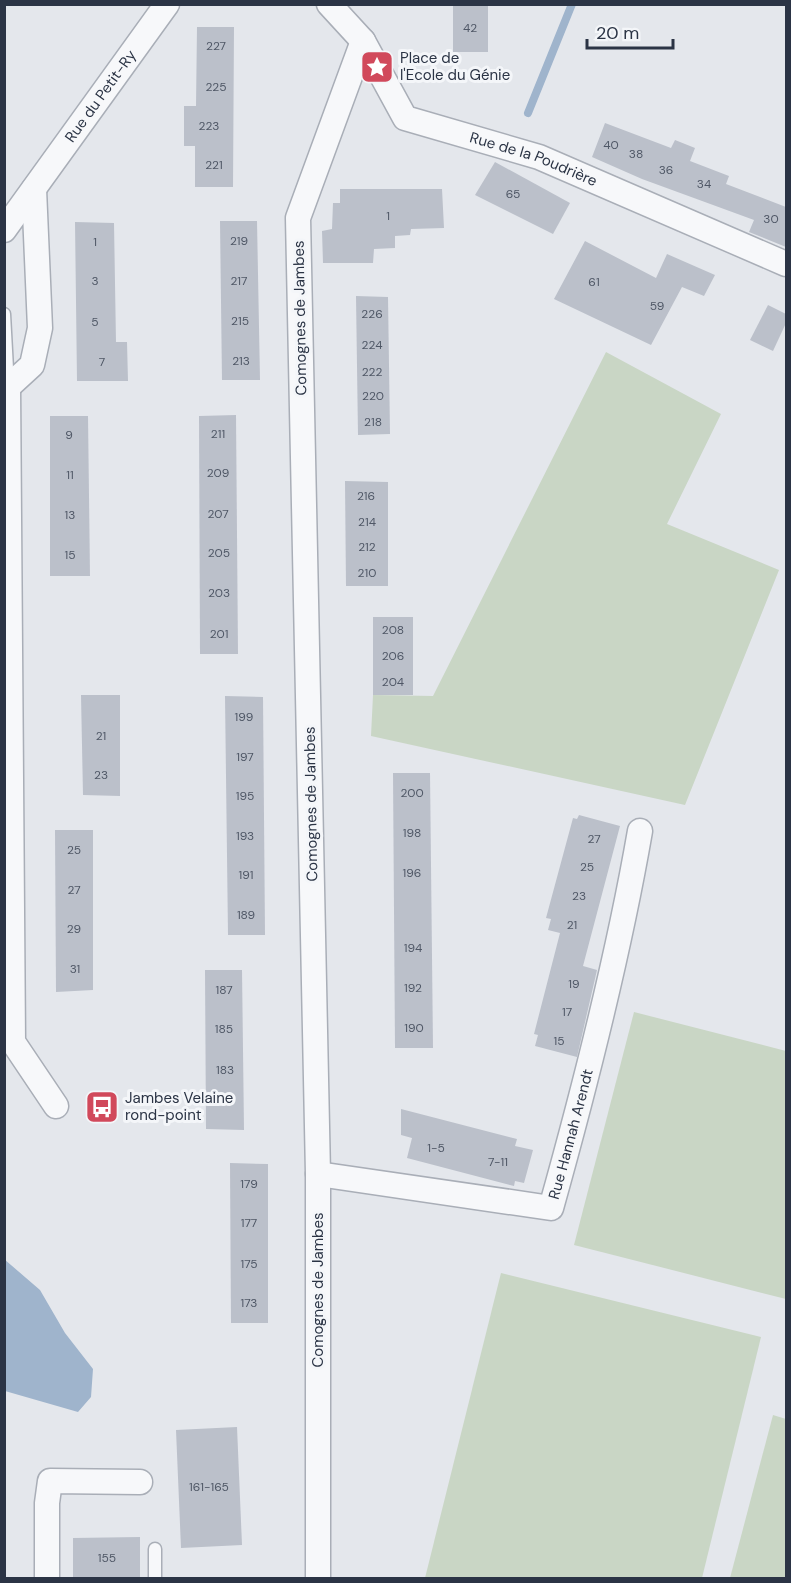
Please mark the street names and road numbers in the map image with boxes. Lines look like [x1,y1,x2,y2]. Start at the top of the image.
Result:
street label: Rue du Petit-Ry [60,45,141,146]
street label: Rue de la Poudrière [467,127,600,191]
street label: Comognes de Jambes [289,240,311,396]
street label: Comognes de Jambes [300,726,322,882]
street label: Rue Hannah Arendt [544,1067,598,1202]
street label: Comognes de Jambes [308,1212,328,1368]

